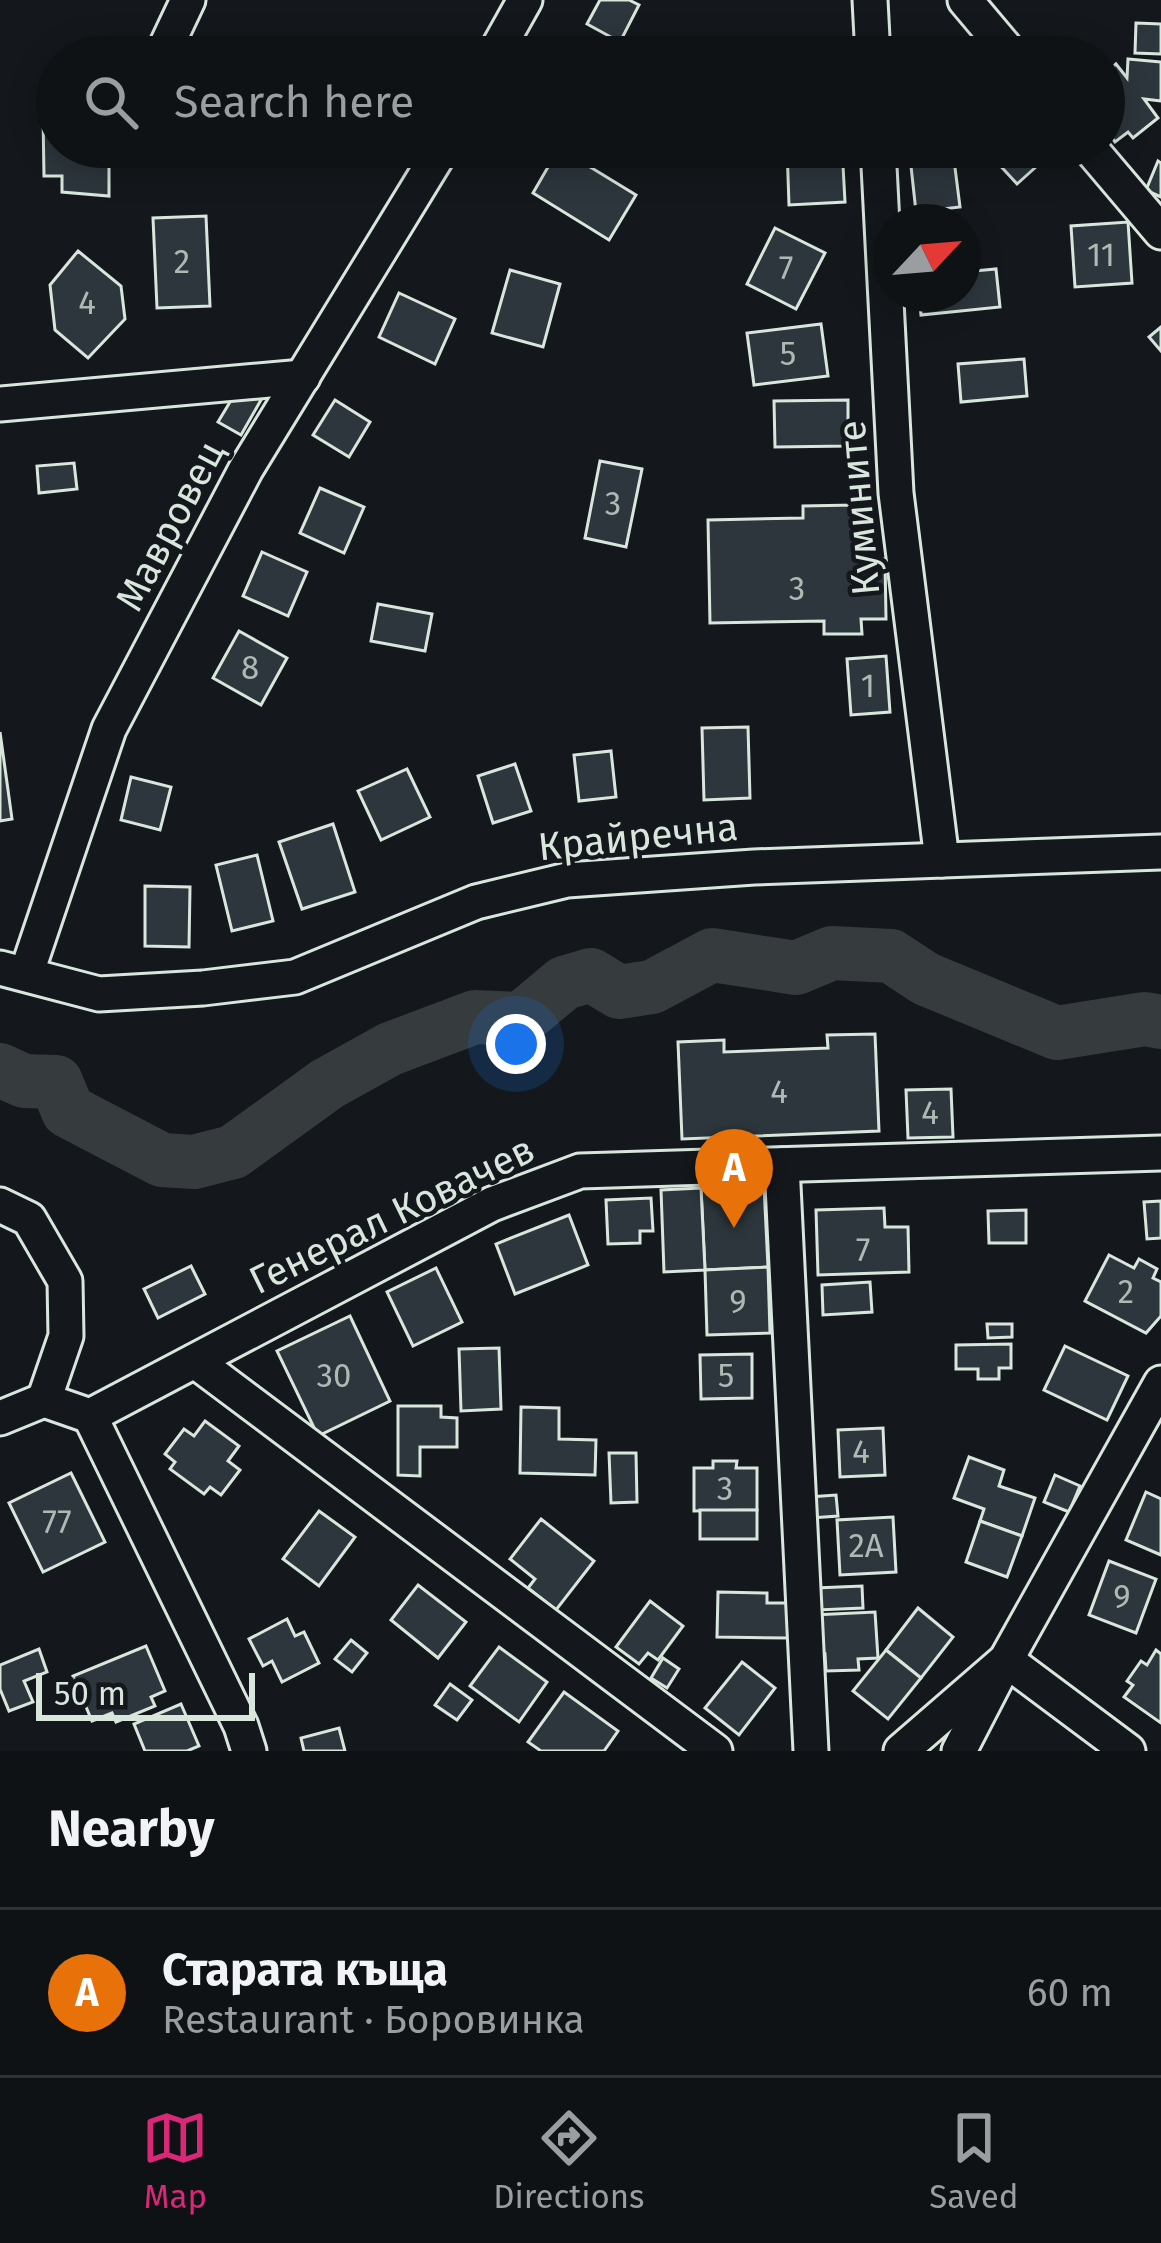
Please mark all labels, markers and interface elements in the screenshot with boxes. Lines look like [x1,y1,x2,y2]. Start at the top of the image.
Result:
search box [36,36,1125,168]
icon: search [78,69,144,135]
text: Search here [174,75,414,129]
north arrow [873,204,981,312]
house number: 11 [1087,235,1115,275]
house number: 2 [174,242,190,282]
house number: 7 [779,248,793,288]
house number: 4 [78,283,96,323]
house number: 5 [780,334,796,374]
street label: Кумините [828,419,890,597]
street label: Мавровец [106,433,234,619]
house number: 3 [605,484,621,524]
house number: 3 [789,569,805,609]
house number: 8 [241,648,259,688]
house number: 1 [861,666,875,706]
street label: Крайречна [536,804,740,870]
your location [486,1014,546,1074]
house number: 4 [770,1072,788,1112]
house number: 4 [921,1093,939,1133]
street label: Генерал Ковачев [242,1126,542,1304]
pin: A [695,1129,773,1228]
house number: 7 [856,1230,870,1270]
house number: 2 [1118,1272,1134,1312]
house number: 9 [729,1282,747,1322]
house number: 30 [317,1356,351,1396]
house number: 5 [718,1356,734,1396]
house number: 4 [852,1432,870,1472]
house number: 3 [717,1469,733,1509]
house number: 77 [42,1502,72,1542]
house number: 2А [848,1526,884,1566]
house number: 9 [1113,1577,1131,1617]
scale bar [36,1667,255,1720]
text: 50 m [54,1674,126,1714]
text: Nearby [48,1798,214,1860]
text: Старата къща [162,1943,448,1997]
text: A [75,1970,99,2016]
text: 60 m [1027,1970,1113,2016]
text: Restaurant · Боровинка [162,1997,585,2043]
tab: Map [142,2105,208,2217]
tab: Directions [493,2105,645,2217]
tab: Saved [929,2105,1019,2217]

